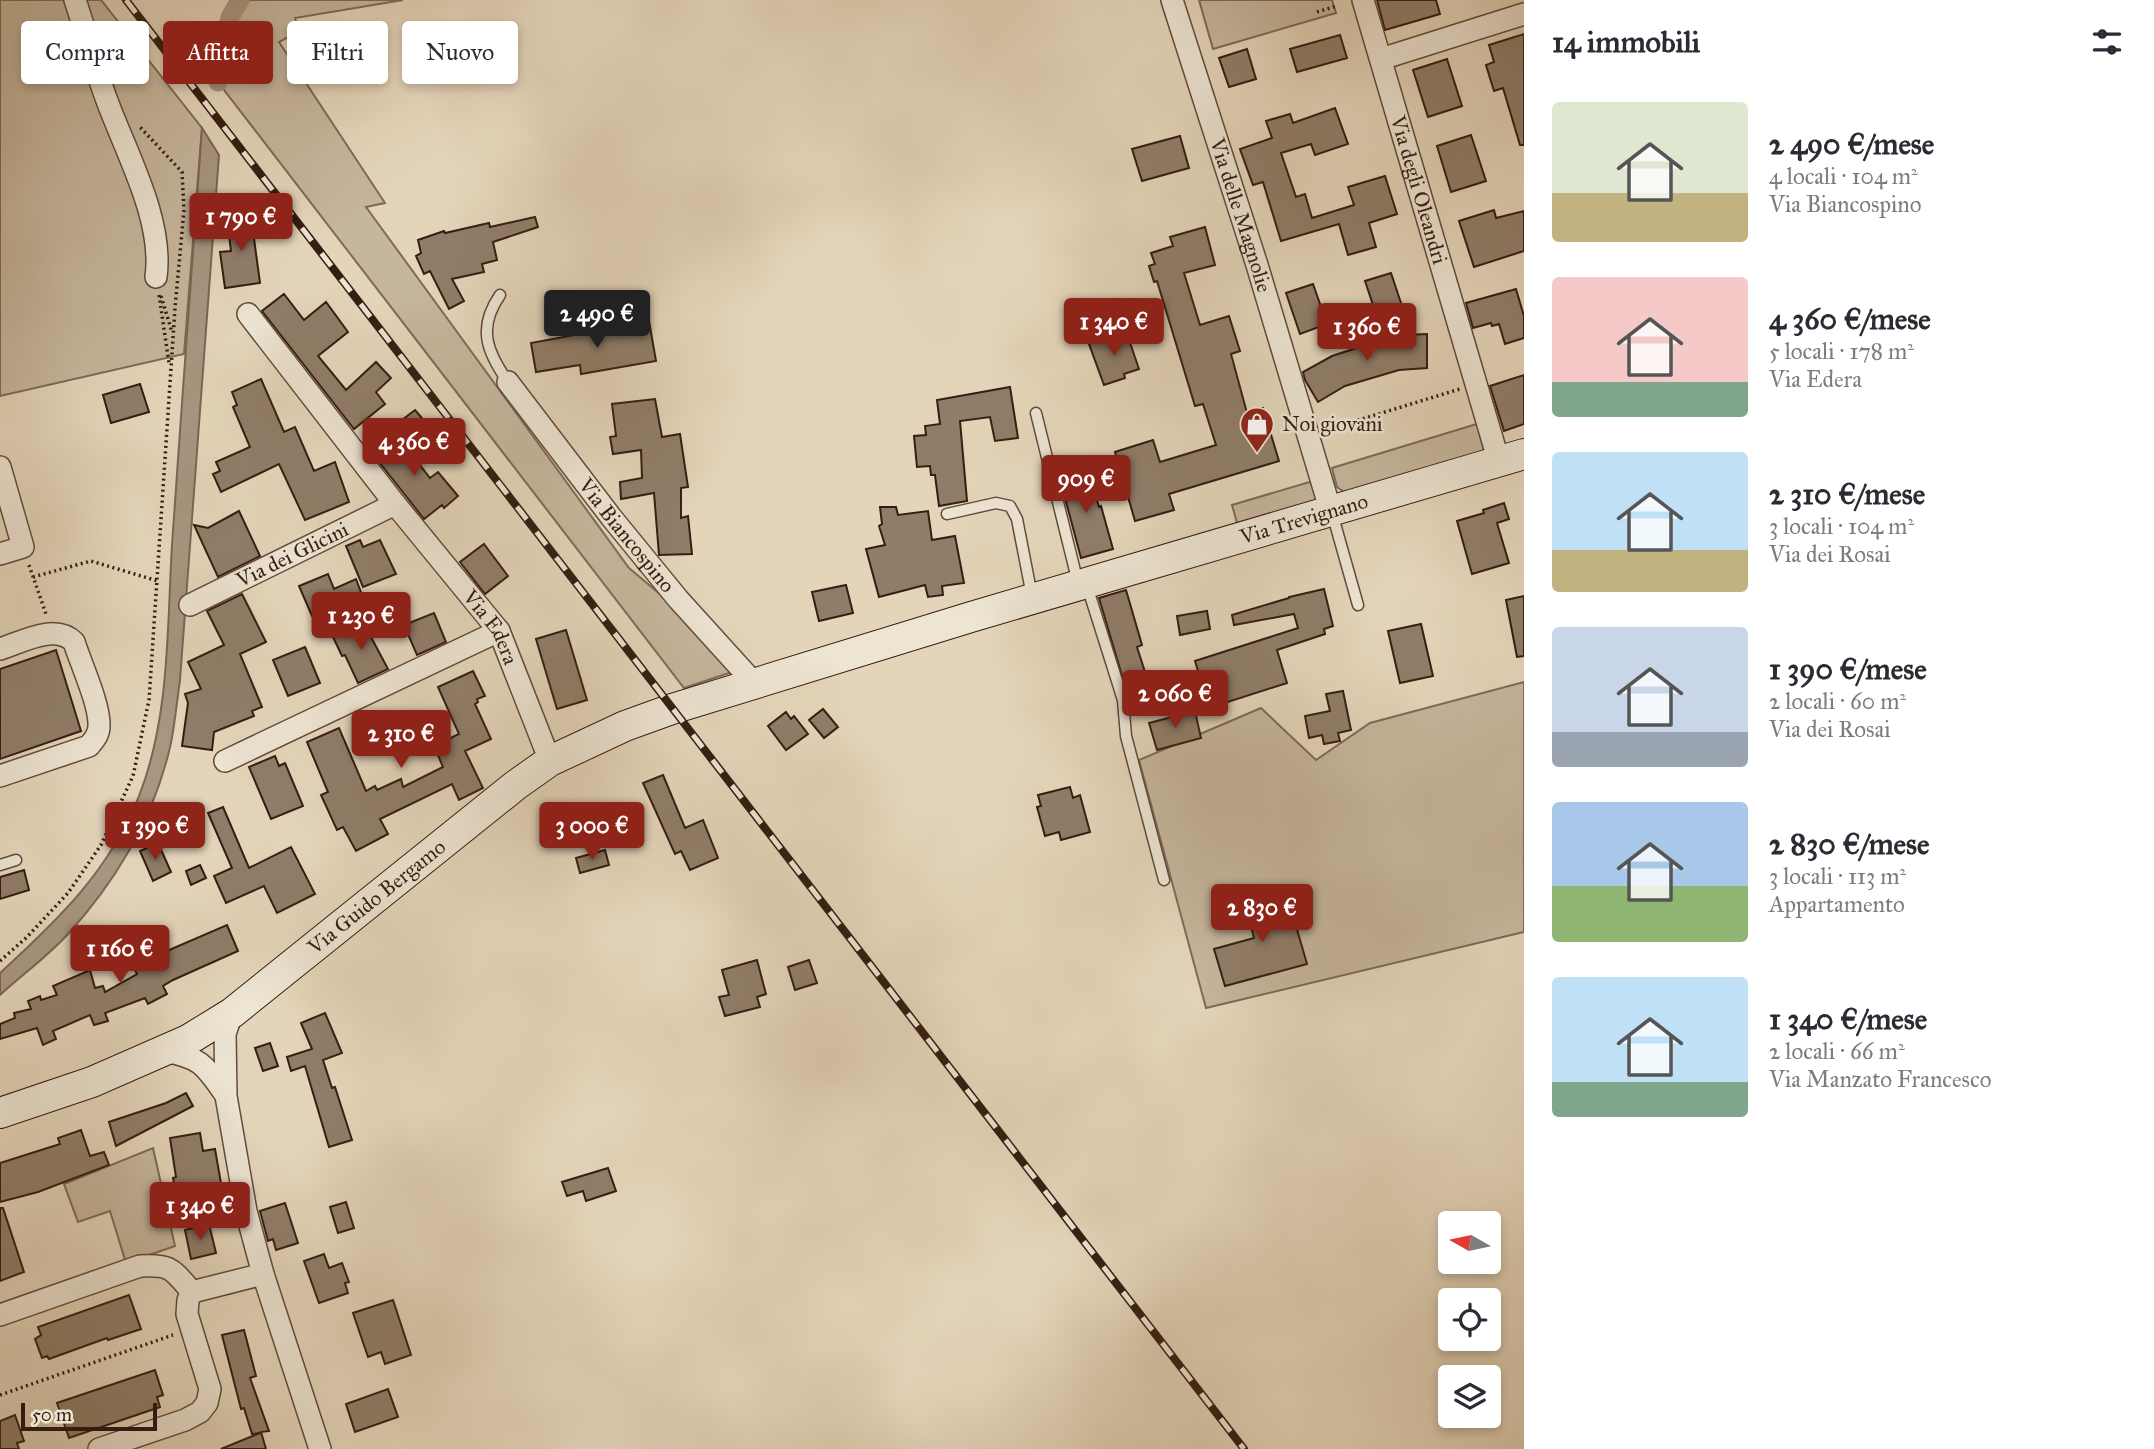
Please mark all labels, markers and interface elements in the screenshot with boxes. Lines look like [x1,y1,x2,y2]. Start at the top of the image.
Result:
chip: Compra [21,21,149,84]
chip: Affitta [163,21,273,84]
chip: Filtri [287,21,388,84]
chip: Nuovo [402,21,518,84]
icon: filters [2088,23,2126,61]
text: 14 immobili [1552,24,1700,60]
street label: Via degli Oleandri [1384,112,1453,268]
text: 2 490 €/mese [1769,126,1934,162]
icon: home [1608,130,1692,214]
street label: Via delle Magnolie [1204,134,1277,296]
text: 4 locali · 104 m² [1769,162,1918,190]
text: Via Biancospino [1769,190,1921,218]
pin: 1 790 € [176,194,306,253]
text: 1 790 € [206,202,276,230]
pin: 2 490 € [532,290,662,350]
pin: 1 340 € [1049,298,1179,358]
text: 2 490 € [560,299,634,327]
text: 4 360 €/mese [1769,301,1931,337]
pin: 1 360 € [1302,304,1432,363]
icon: home [1608,305,1692,389]
text: 1 340 € [1080,307,1148,335]
text: 1 360 € [1333,312,1401,340]
text: 5 locali · 178 m² [1769,337,1914,365]
text: Via Edera [1769,365,1862,393]
shop icon: Noi giovani [1238,405,1276,454]
place label: Noi giovani [1282,411,1383,437]
pin: 4 360 € [349,419,479,478]
text: 4 360 € [378,427,450,455]
pin: 909 € [1037,456,1135,515]
text: 909 € [1058,464,1115,492]
street label: Via Biancospino [572,472,681,598]
text: 2 310 €/mese [1769,476,1925,512]
icon: home [1608,480,1692,564]
street label: Via Trevignano [1236,488,1371,550]
text: 3 locali · 104 m² [1769,512,1914,540]
street label: Via dei Glicini [231,516,353,594]
text: Via dei Rosai [1769,540,1891,568]
street label: Via Edera [457,583,524,669]
pin: 1 230 € [296,592,426,652]
text: 1 230 € [328,601,394,629]
text: 1 390 €/mese [1769,651,1927,687]
icon: home [1608,655,1692,739]
pin: 2 060 € [1110,670,1240,730]
text: 2 060 € [1138,679,1212,707]
text: 2 locali · 60 m² [1769,687,1906,715]
pin: 2 310 € [336,710,466,770]
text: Via dei Rosai [1769,715,1891,743]
text: 2 310 € [368,719,434,747]
pin: 1 390 € [90,802,220,862]
pin: 3 000 € [527,802,657,862]
text: 1 390 € [121,811,189,839]
text: 3 000 € [555,811,629,839]
text: 2 830 €/mese [1769,826,1929,862]
icon: home [1608,830,1692,914]
street label: Via Guido Bergamo [302,834,451,961]
text: 3 locali · 113 m² [1769,862,1906,890]
pin: 2 830 € [1197,884,1327,944]
text: Appartamento [1769,890,1905,918]
text: 2 830 € [1227,893,1297,921]
pin: 1 160 € [55,926,185,985]
text: 1 160 € [86,934,154,962]
text: 1 340 €/mese [1769,1001,1927,1037]
icon: home [1608,1005,1692,1089]
text: 2 locali · 66 m² [1769,1037,1905,1065]
text: Via Manzato Francesco [1769,1065,1991,1093]
pin: 1 340 € [135,1182,265,1242]
text: 1 340 € [166,1191,234,1219]
north arrow [1438,1211,1502,1274]
map controls [1438,1211,1501,1428]
button: locate [1438,1288,1501,1351]
button: layers [1438,1365,1501,1428]
scale bar [21,1400,158,1432]
text: 50 m [32,1403,72,1426]

